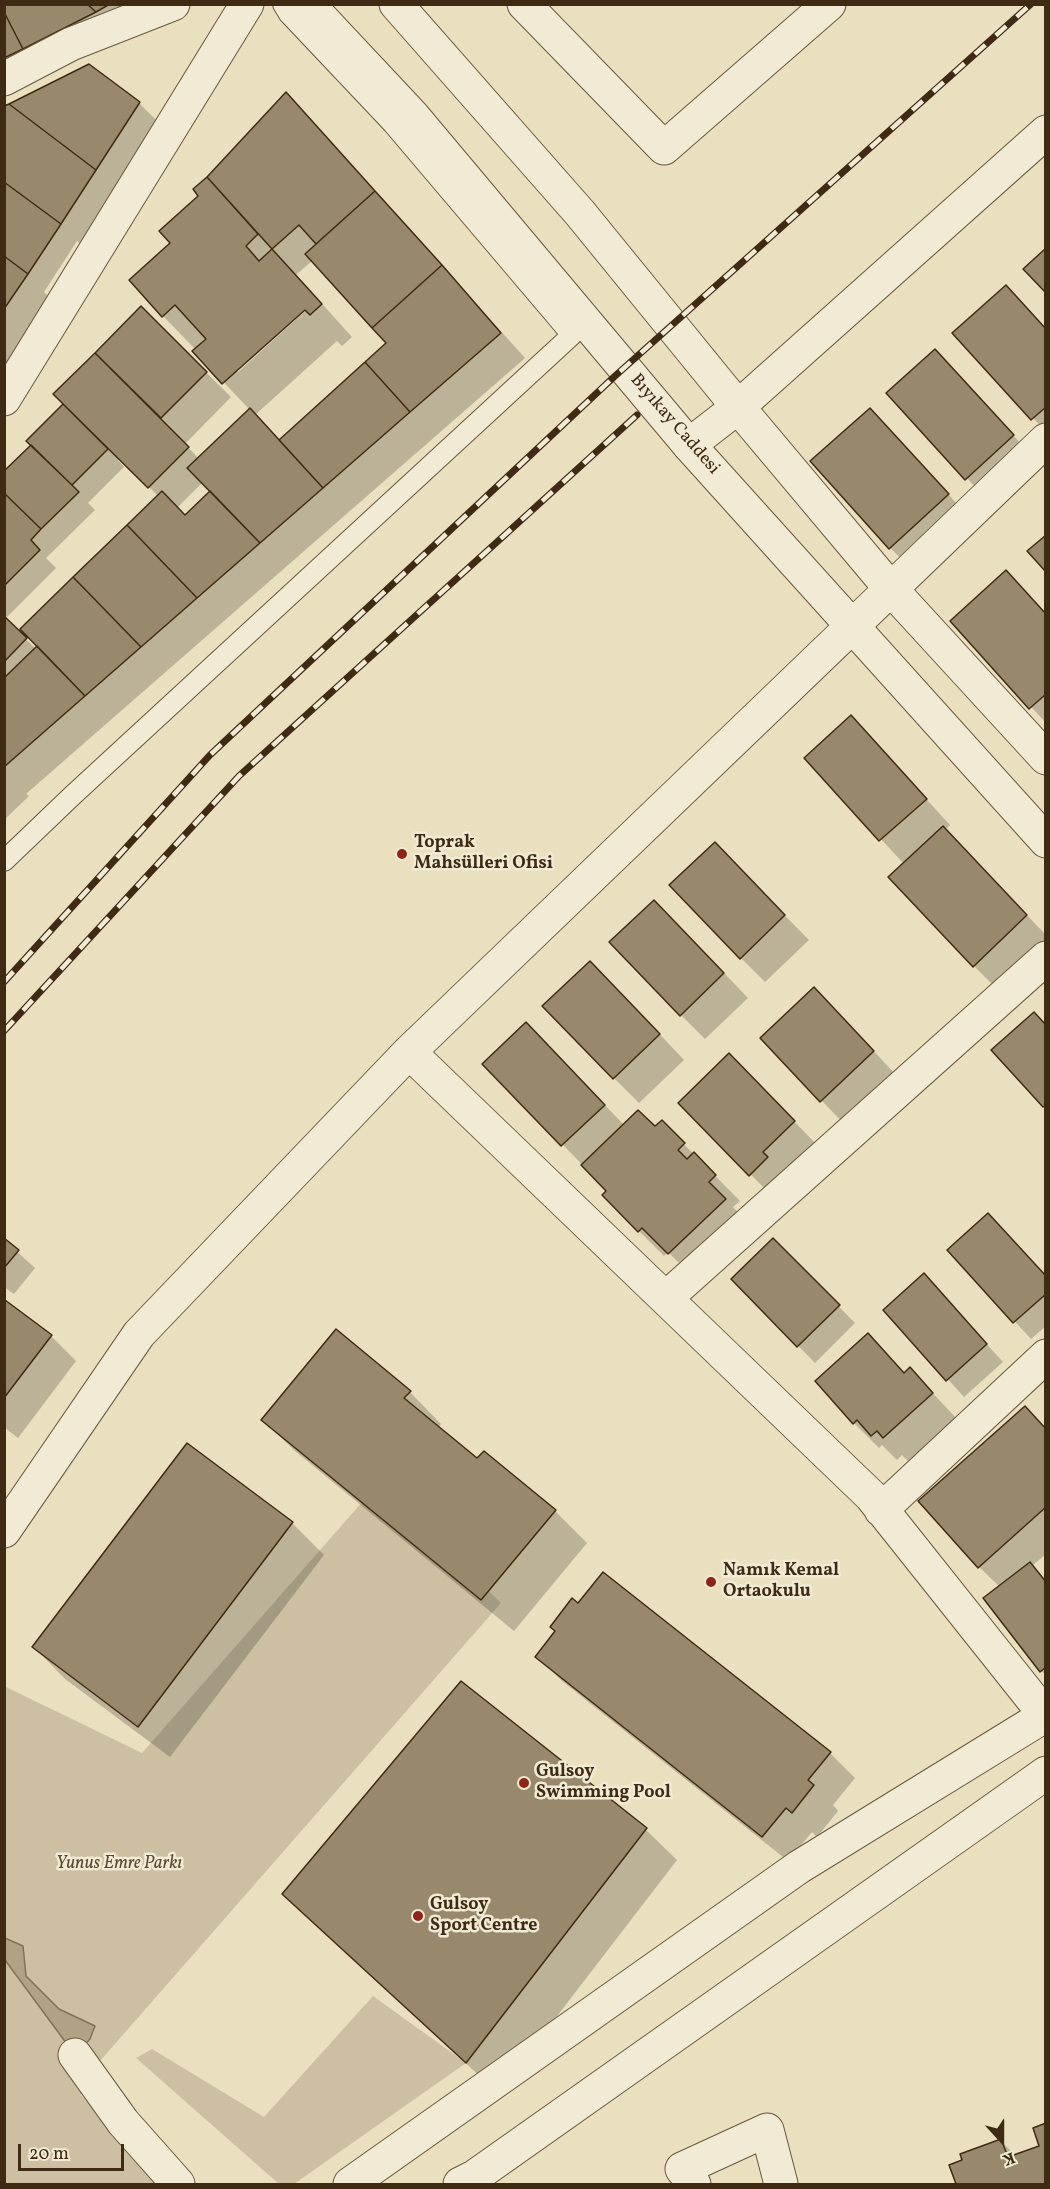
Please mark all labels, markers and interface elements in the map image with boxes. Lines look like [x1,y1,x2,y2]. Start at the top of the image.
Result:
street label: Bıyıkay Caddesi [625,370,723,480]
place label: Toprak Mahsülleri Ofisi [414,833,553,876]
marker: Toprak Mahsülleri Ofisi [395,847,409,861]
place label: Namık Kemal Ortaokulu [723,1561,839,1604]
marker: Namık Kemal Ortaokulu [704,1575,718,1589]
place label: Gulsoy Swimming Pool [536,1762,671,1804]
marker: Gulsoy Swimming Pool [517,1776,531,1790]
park label: Yunus Emre Parkı [56,1854,182,1876]
place label: Gulsoy Sport Centre [430,1895,538,1938]
marker: Gulsoy Sport Centre [411,1909,425,1923]
north arrow [972,2111,1032,2171]
scale bar [21,2132,128,2170]
text: 20 m [29,2142,69,2167]
text: K [999,2145,1018,2170]

